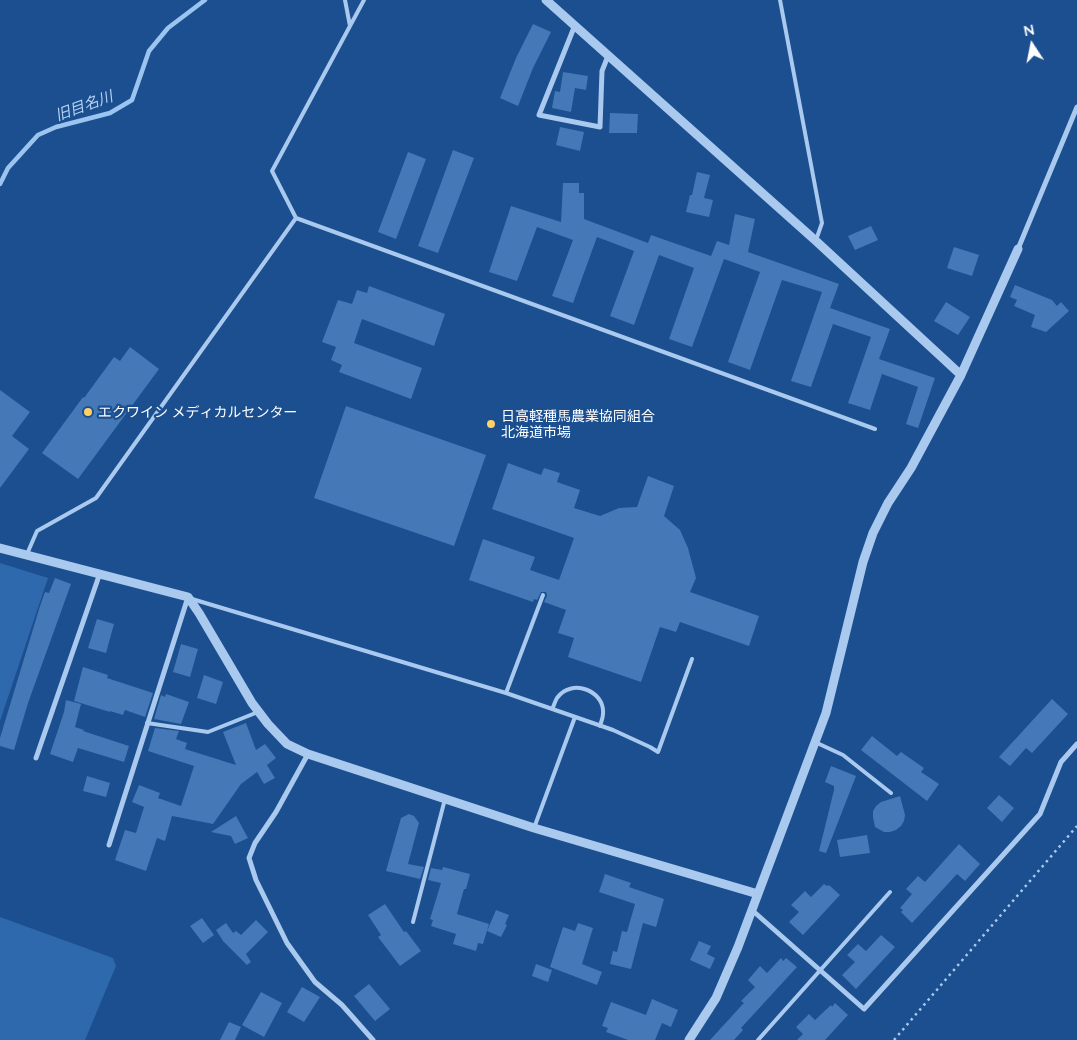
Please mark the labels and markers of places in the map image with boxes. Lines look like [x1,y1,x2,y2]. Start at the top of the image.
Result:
place label: エクワイン メディカルセンター [98,404,298,420]
marker: エクワイン メディカルセンター [82,406,94,418]
place label: 日高軽種馬農業協同組合 北海道市場 [501,408,655,441]
marker: 日高軽種馬農業協同組合 北海道市場 [485,418,497,430]

